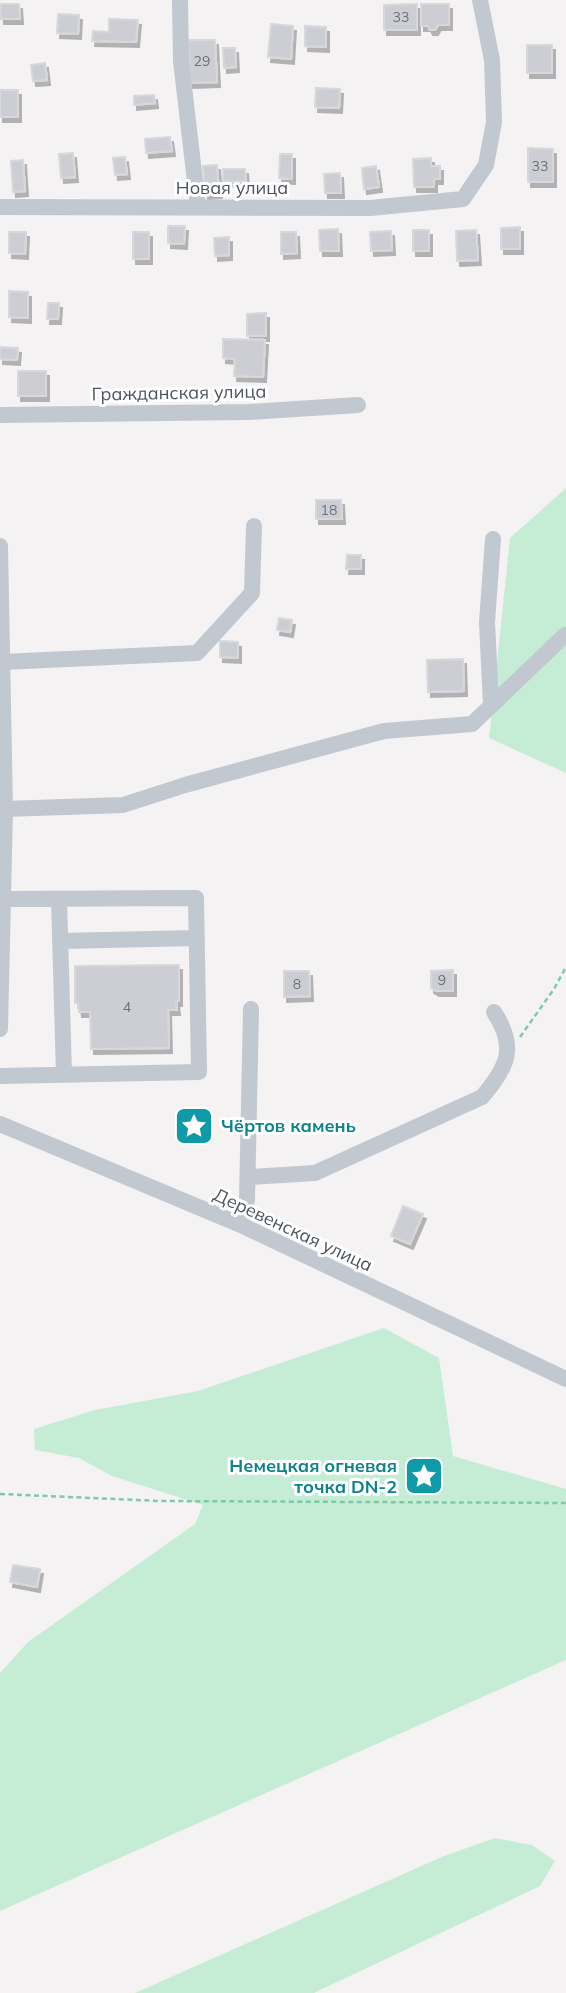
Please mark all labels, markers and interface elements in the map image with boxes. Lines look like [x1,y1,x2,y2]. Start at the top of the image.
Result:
house number: 33 [393,8,409,26]
house number: 29 [194,52,210,70]
house number: 33 [532,157,548,175]
street label: Новая улица [176,176,288,199]
street label: Гражданская улица [92,379,266,406]
house number: 18 [321,501,337,519]
house number: 9 [438,971,446,989]
house number: 8 [293,975,301,993]
house number: 4 [123,998,132,1016]
place icon: Чёртов камень [173,1105,215,1147]
place label: Чёртов камень [221,1114,356,1137]
street label: Деревенская улица [210,1183,376,1277]
place label: Немецкая огневая точка DN-2 [229,1454,397,1498]
place icon: Немецкая огневая точка DN-2 [403,1455,445,1497]

